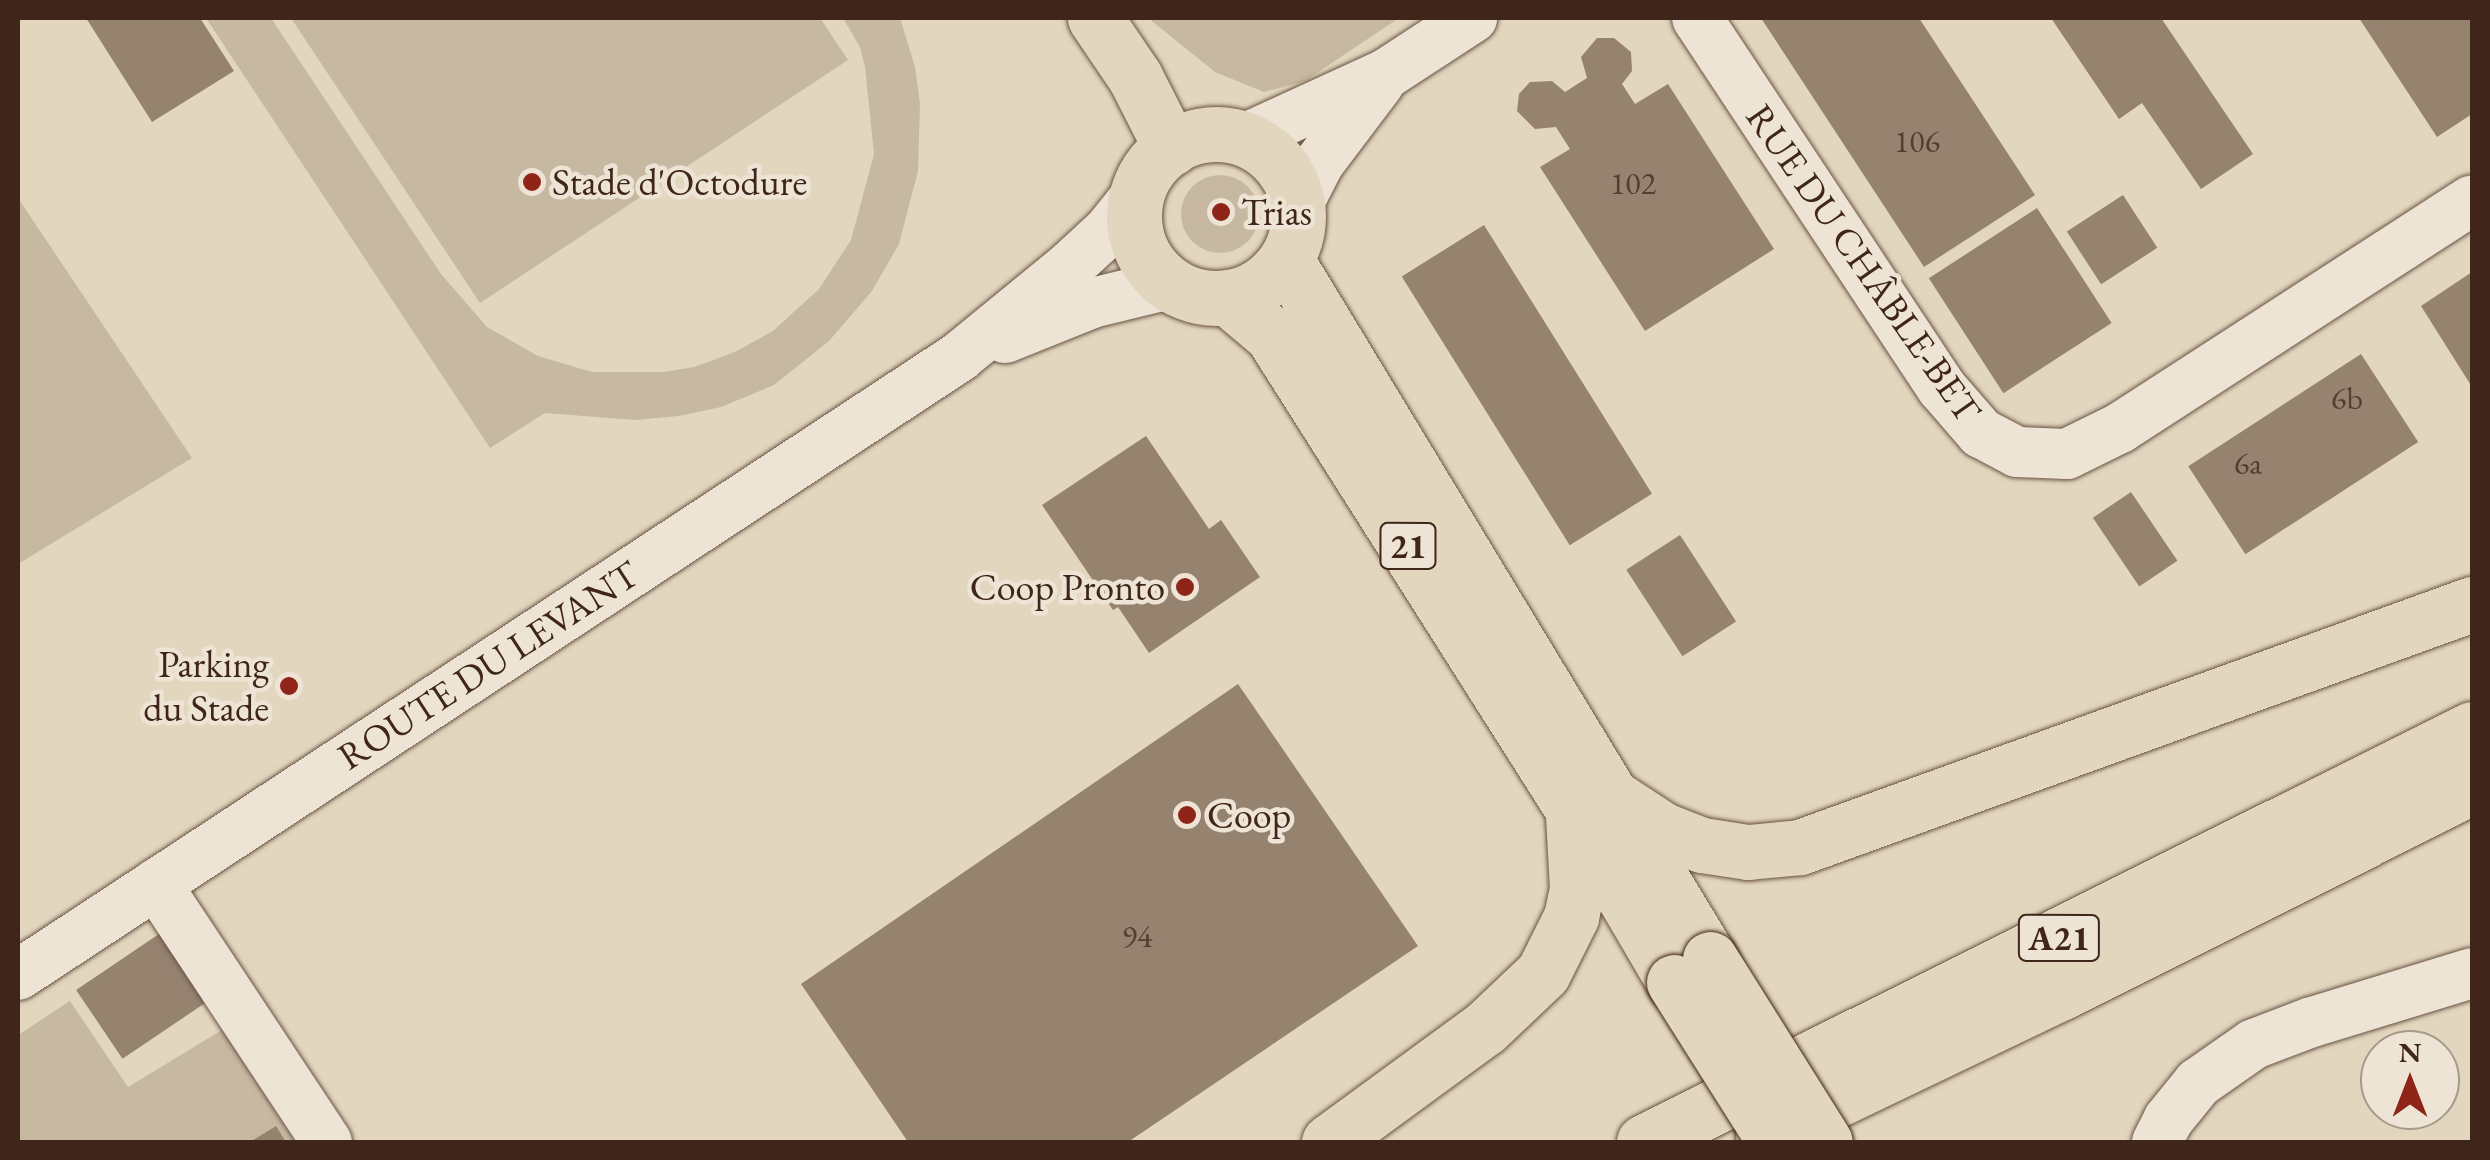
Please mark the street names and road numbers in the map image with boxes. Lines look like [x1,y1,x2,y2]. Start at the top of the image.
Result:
street label: RUE DU CHÂBLE-BET [1737,95,1991,431]
road number: 21 [1378,516,1438,576]
street label: ROUTE DU LEVANT [329,551,647,779]
road number: A21 [2016,908,2102,968]

